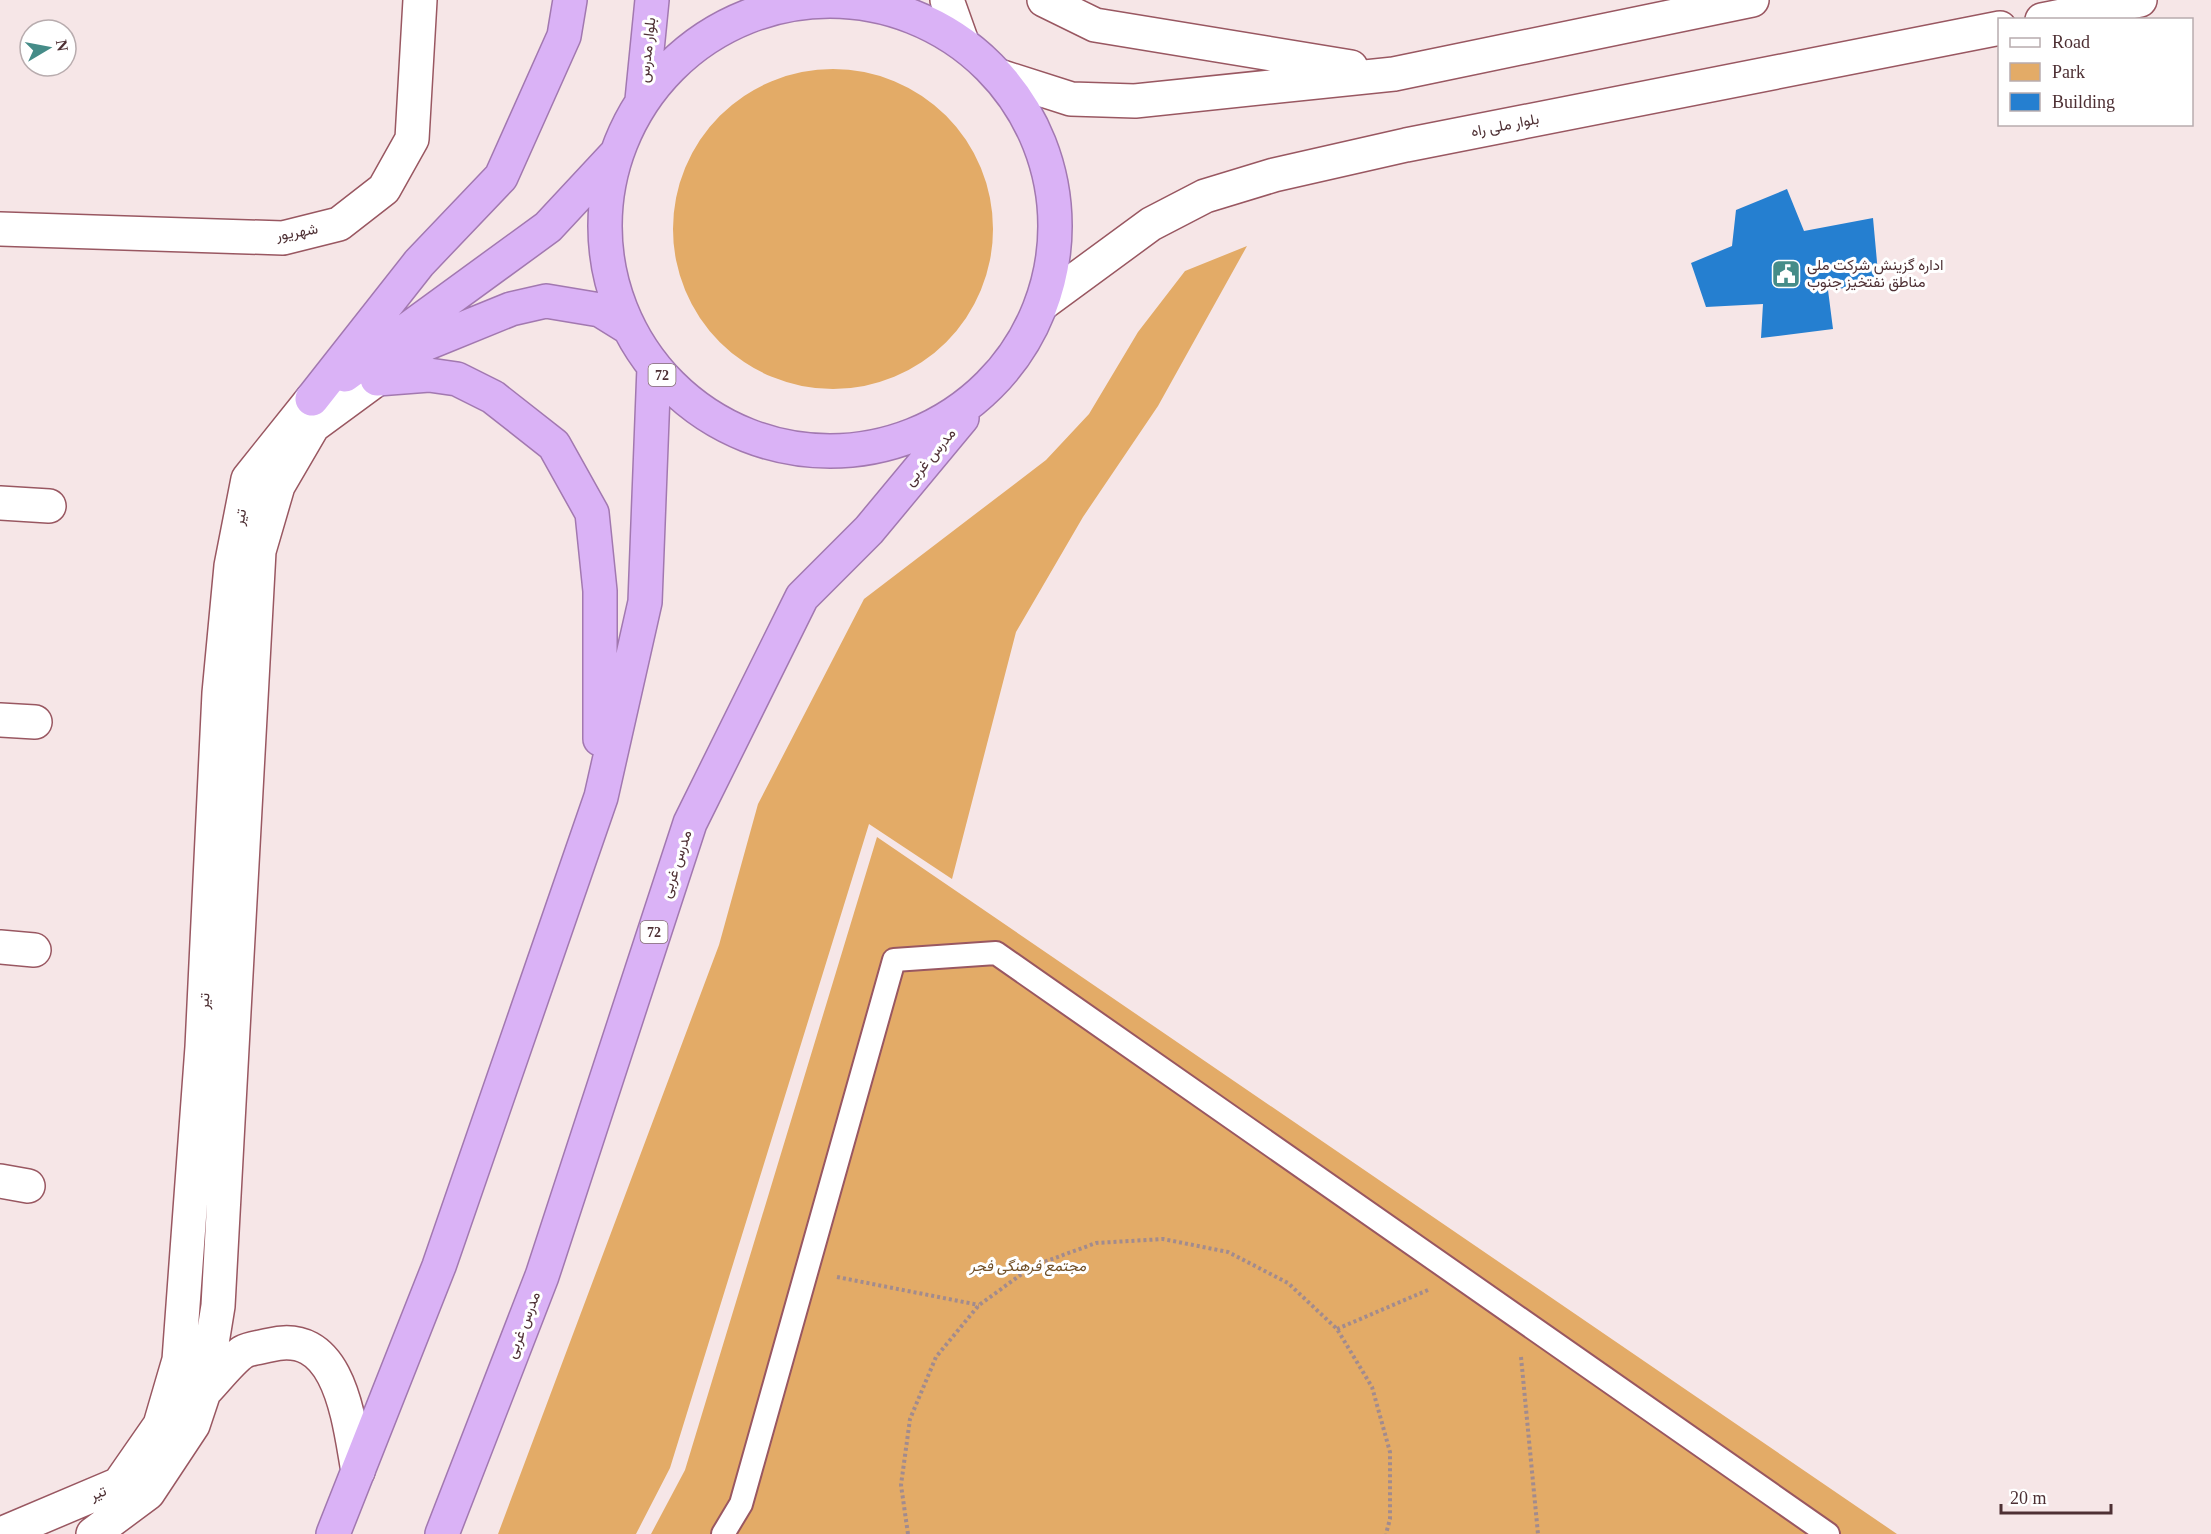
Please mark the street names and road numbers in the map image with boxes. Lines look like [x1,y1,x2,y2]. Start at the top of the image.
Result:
street label: بلوار مدرس [636,16,660,84]
street label: بلوار ملی راه [1470,111,1541,141]
street label: شهریور [274,220,320,245]
road number: 72 [648,364,676,386]
street label: مدرس غربی [901,425,960,490]
street label: تیر [230,507,250,528]
street label: مدرس غربی [658,828,696,900]
road number: 72 [640,921,668,943]
street label: تیر [196,992,213,1011]
street label: مدرس غربی [503,1289,545,1361]
street label: تیر [86,1482,109,1505]

